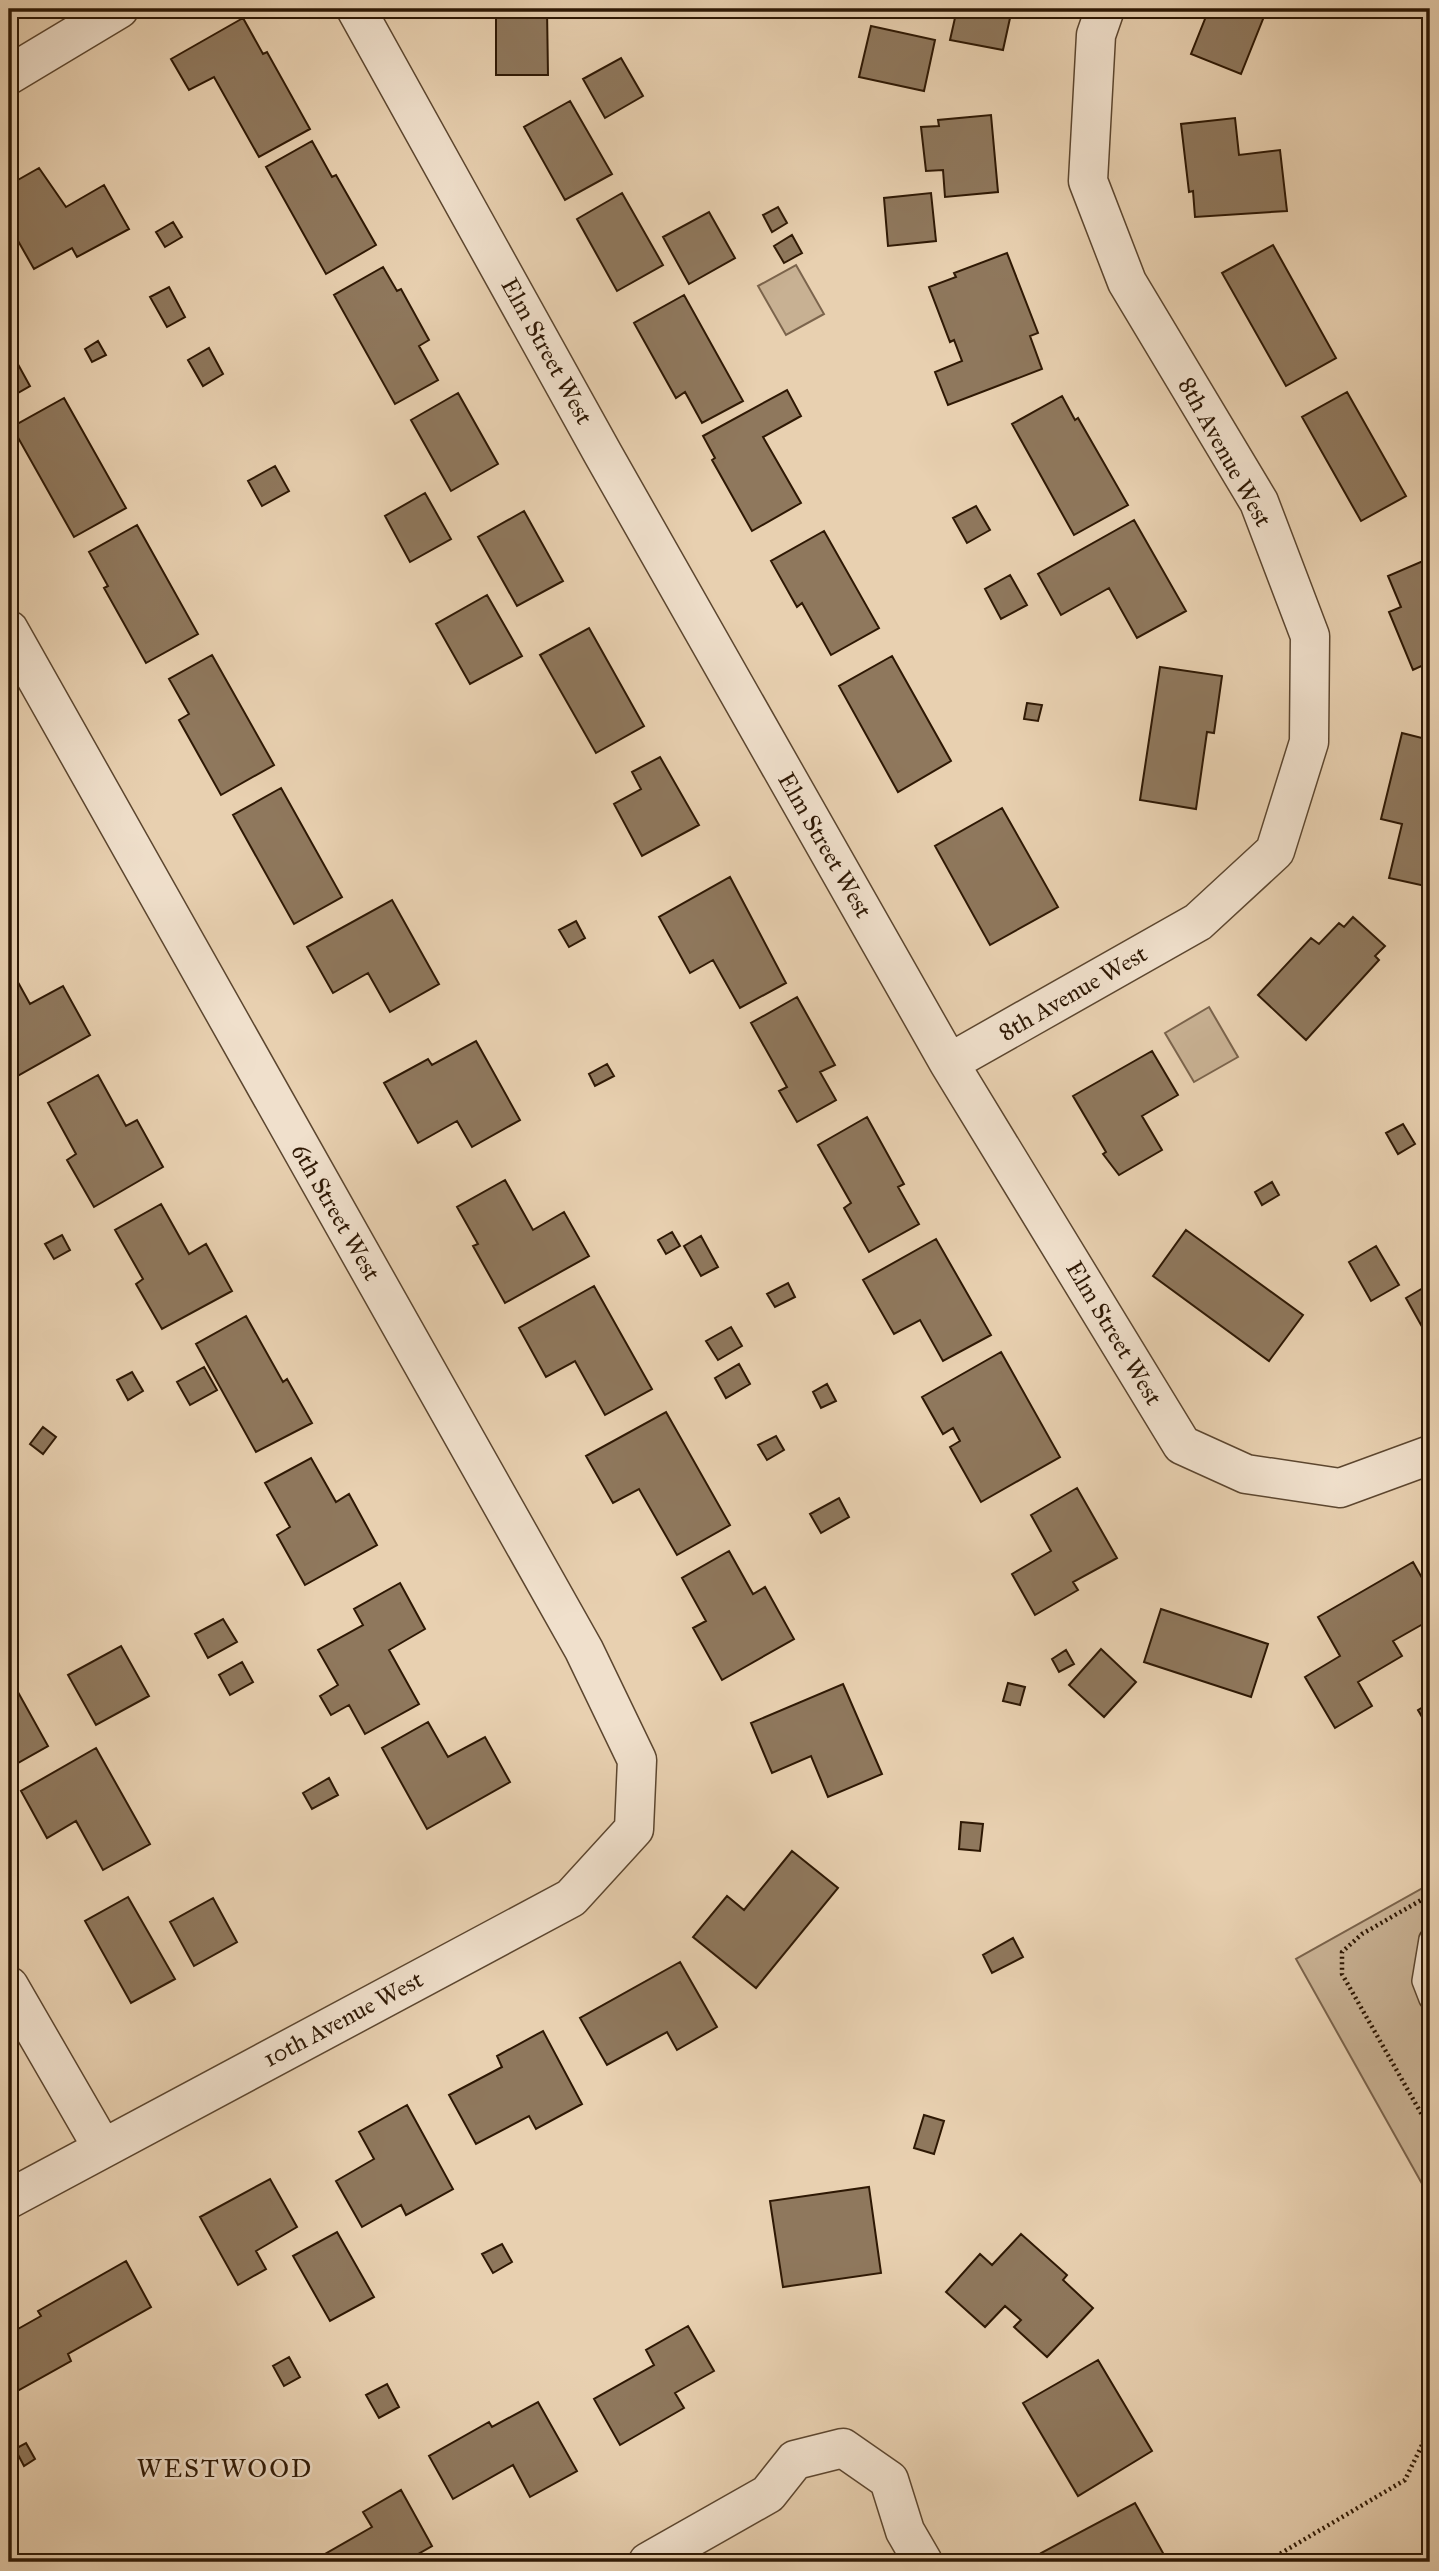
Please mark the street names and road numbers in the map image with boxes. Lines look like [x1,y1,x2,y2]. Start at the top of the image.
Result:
street label: Elm Street West [494,273,600,430]
street label: 8th Avenue West [1172,372,1279,532]
street label: Elm Street West [771,767,879,923]
street label: 8th Avenue West [994,938,1153,1048]
street label: 6th Street West [285,1138,388,1286]
street label: Elm Street West [1059,1255,1169,1411]
street label: 10th Avenue West [258,1964,428,2074]

